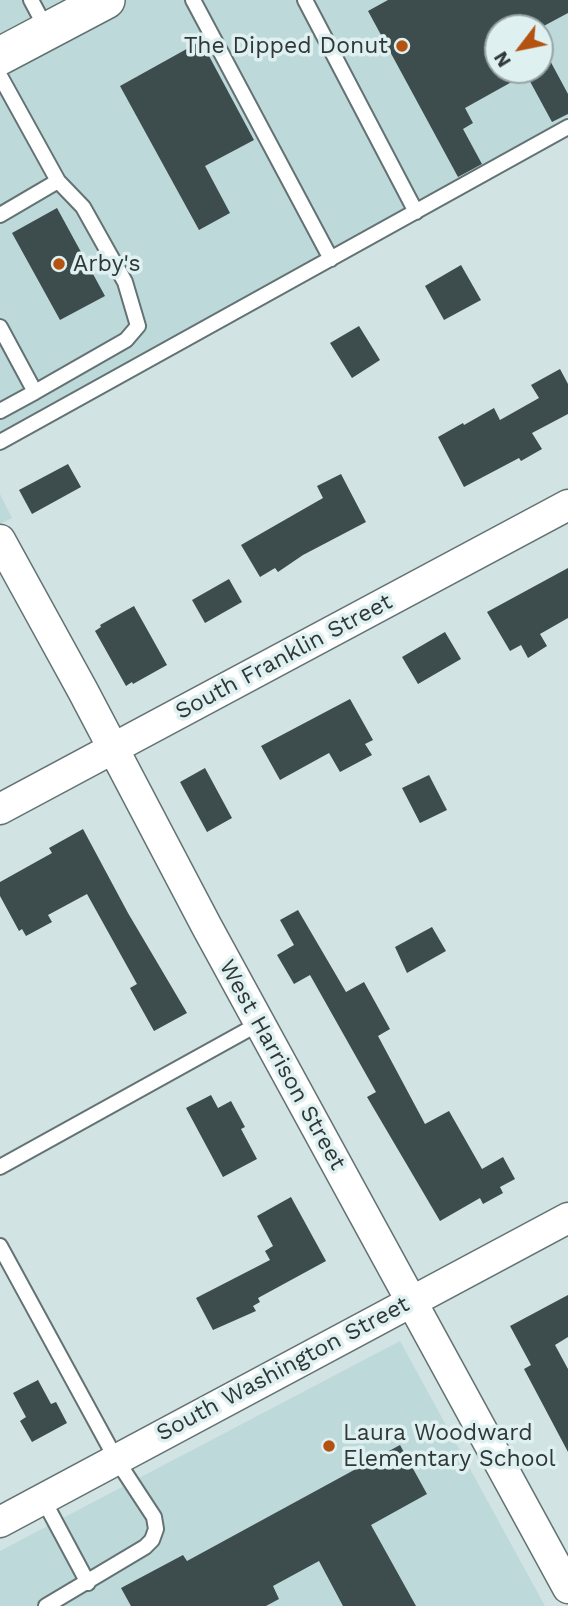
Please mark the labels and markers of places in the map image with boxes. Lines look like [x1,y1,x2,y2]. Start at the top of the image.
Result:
place label: The Dipped Donut [184,32,388,60]
marker: The Dipped Donut [394,38,410,54]
place label: Arby's [73,250,141,278]
marker: Arby's [51,256,67,272]
place label: Laura Woodward Elementary School [343,1419,555,1473]
marker: Laura Woodward Elementary School [321,1438,337,1454]

